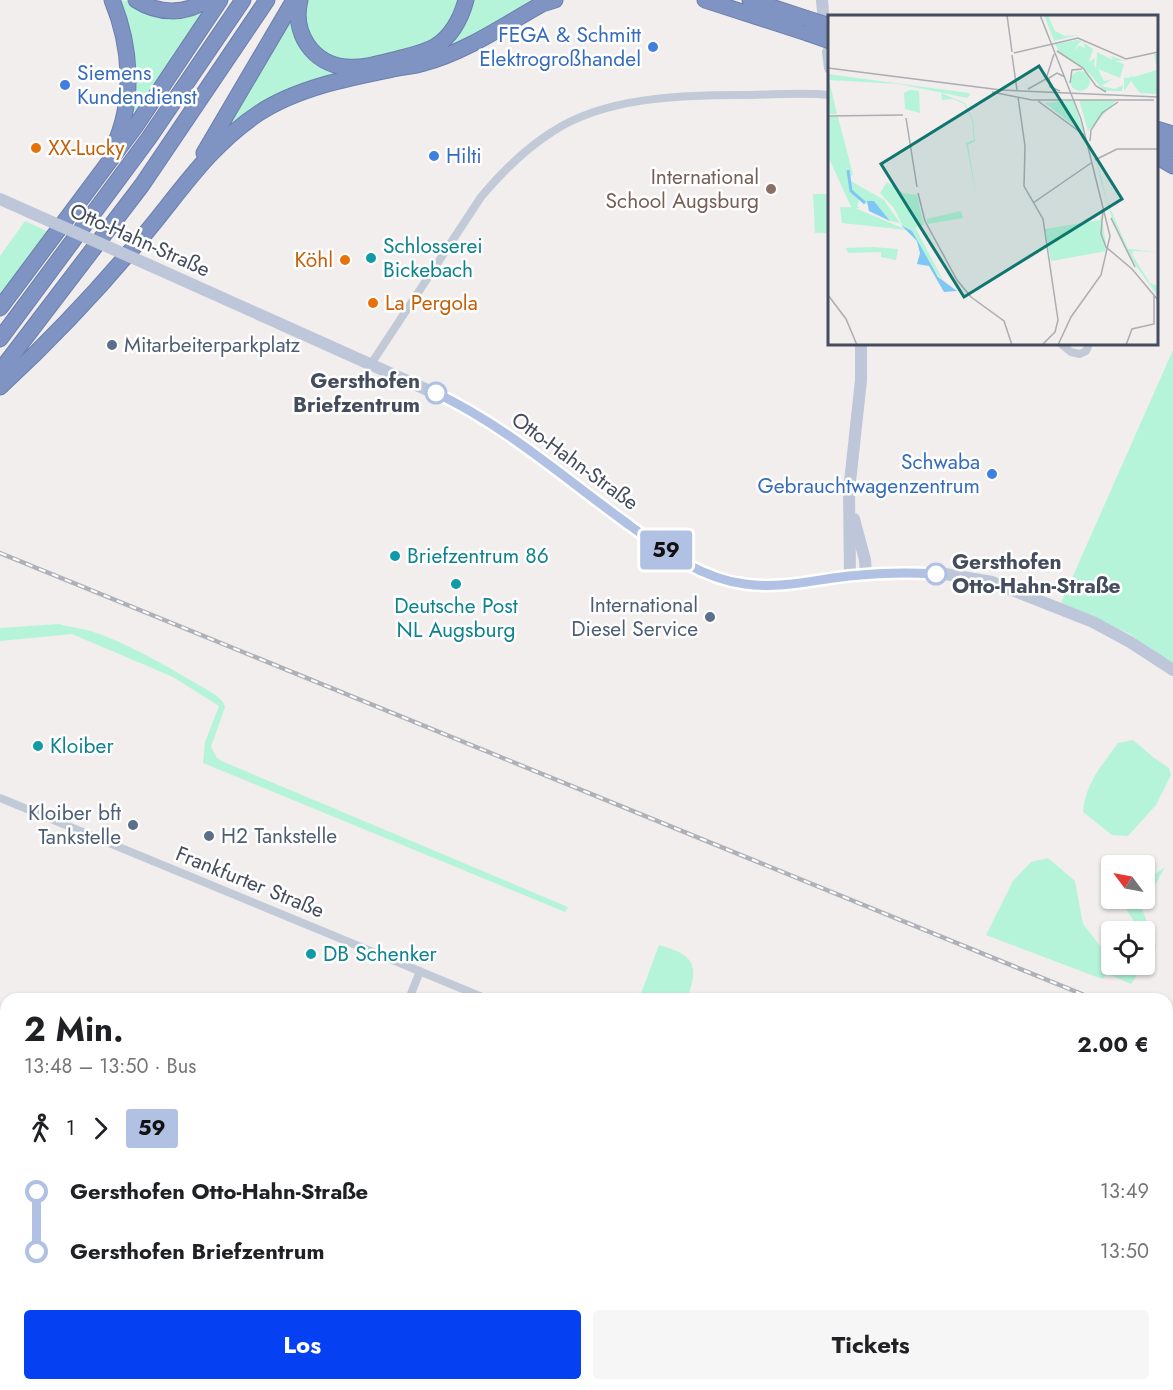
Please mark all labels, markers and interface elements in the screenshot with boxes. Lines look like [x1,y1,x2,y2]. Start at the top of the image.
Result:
inset map [828,15,1158,345]
place label: FEGA & Schmitt Elektrogroßhandel [479,20,641,74]
marker: FEGA & Schmitt Elektrogroßhandel [646,40,660,54]
place label: Siemens Kundendienst [77,58,197,112]
marker: Siemens Kundendienst [58,78,72,92]
place label: XX-Lucky [48,133,125,163]
marker: XX-Lucky [29,141,43,155]
place label: Hilti [446,141,482,171]
marker: Hilti [427,149,441,163]
place label: International School Augsburg [606,162,759,216]
marker: International School Augsburg [764,182,778,196]
street label: Otto-Hahn-Straße [65,196,215,284]
place label: Schlosserei Bickebach [383,231,483,285]
place label: Köhl [294,245,333,275]
marker: Schlosserei Bickebach [364,251,378,265]
marker: Köhl [338,253,352,267]
place label: La Pergola [385,288,478,318]
marker: La Pergola [366,296,380,310]
place label: Mitarbeiterparkplatz [124,330,301,360]
marker: Mitarbeiterparkplatz [105,338,119,352]
place label: Gersthofen Briefzentrum [293,366,420,420]
marker: Gersthofen Briefzentrum [425,382,447,404]
street label: Otto-Hahn-Straße [505,405,645,518]
place label: Schwaba Gebrauchtwagenzentrum [757,447,980,501]
marker: Schwaba Gebrauchtwagenzentrum [985,467,999,481]
line badge: 59 [639,530,693,570]
text: 59 [652,535,680,565]
place label: Briefzentrum 86 [407,541,549,571]
place label: Gersthofen Otto-Hahn-Straße [952,547,1121,601]
marker: Briefzentrum 86 [388,549,402,563]
marker: Gersthofen Otto-Hahn-Straße [925,563,947,585]
marker: Deutsche Post NL Augsburg [449,577,463,591]
place label: International Diesel Service [571,590,698,644]
place label: Deutsche Post NL Augsburg [394,591,518,645]
marker: International Diesel Service [703,610,717,624]
place label: Kloiber [50,731,114,761]
marker: Kloiber [31,739,45,753]
place label: Kloiber bft Tankstelle [28,798,121,852]
marker: Kloiber bft Tankstelle [126,818,140,832]
place label: H2 Tankstelle [221,821,337,851]
marker: H2 Tankstelle [202,829,216,843]
street label: Frankfurter Straße [171,839,329,926]
north arrow [1101,855,1155,909]
map controls [1101,855,1155,975]
button: locate [1101,921,1155,975]
place label: DB Schenker [323,939,437,969]
marker: DB Schenker [304,947,318,961]
text: 2 Min. [24,1006,124,1053]
text: 2.00 € [1077,1028,1149,1060]
text: 13:48 – 13:50 · Bus [24,1052,196,1081]
icon: walk [24,1112,57,1145]
icon: forward [84,1112,117,1145]
text: 59 [138,1113,166,1143]
text: 1 [66,1114,75,1143]
text: Gersthofen Otto-Hahn-Straße [70,1175,368,1207]
text: 13:49 [1100,1177,1149,1206]
text: Gersthofen Briefzentrum [70,1235,325,1267]
text: 13:50 [1100,1237,1149,1266]
button: Los [24,1310,581,1379]
button: Tickets [593,1310,1149,1379]

